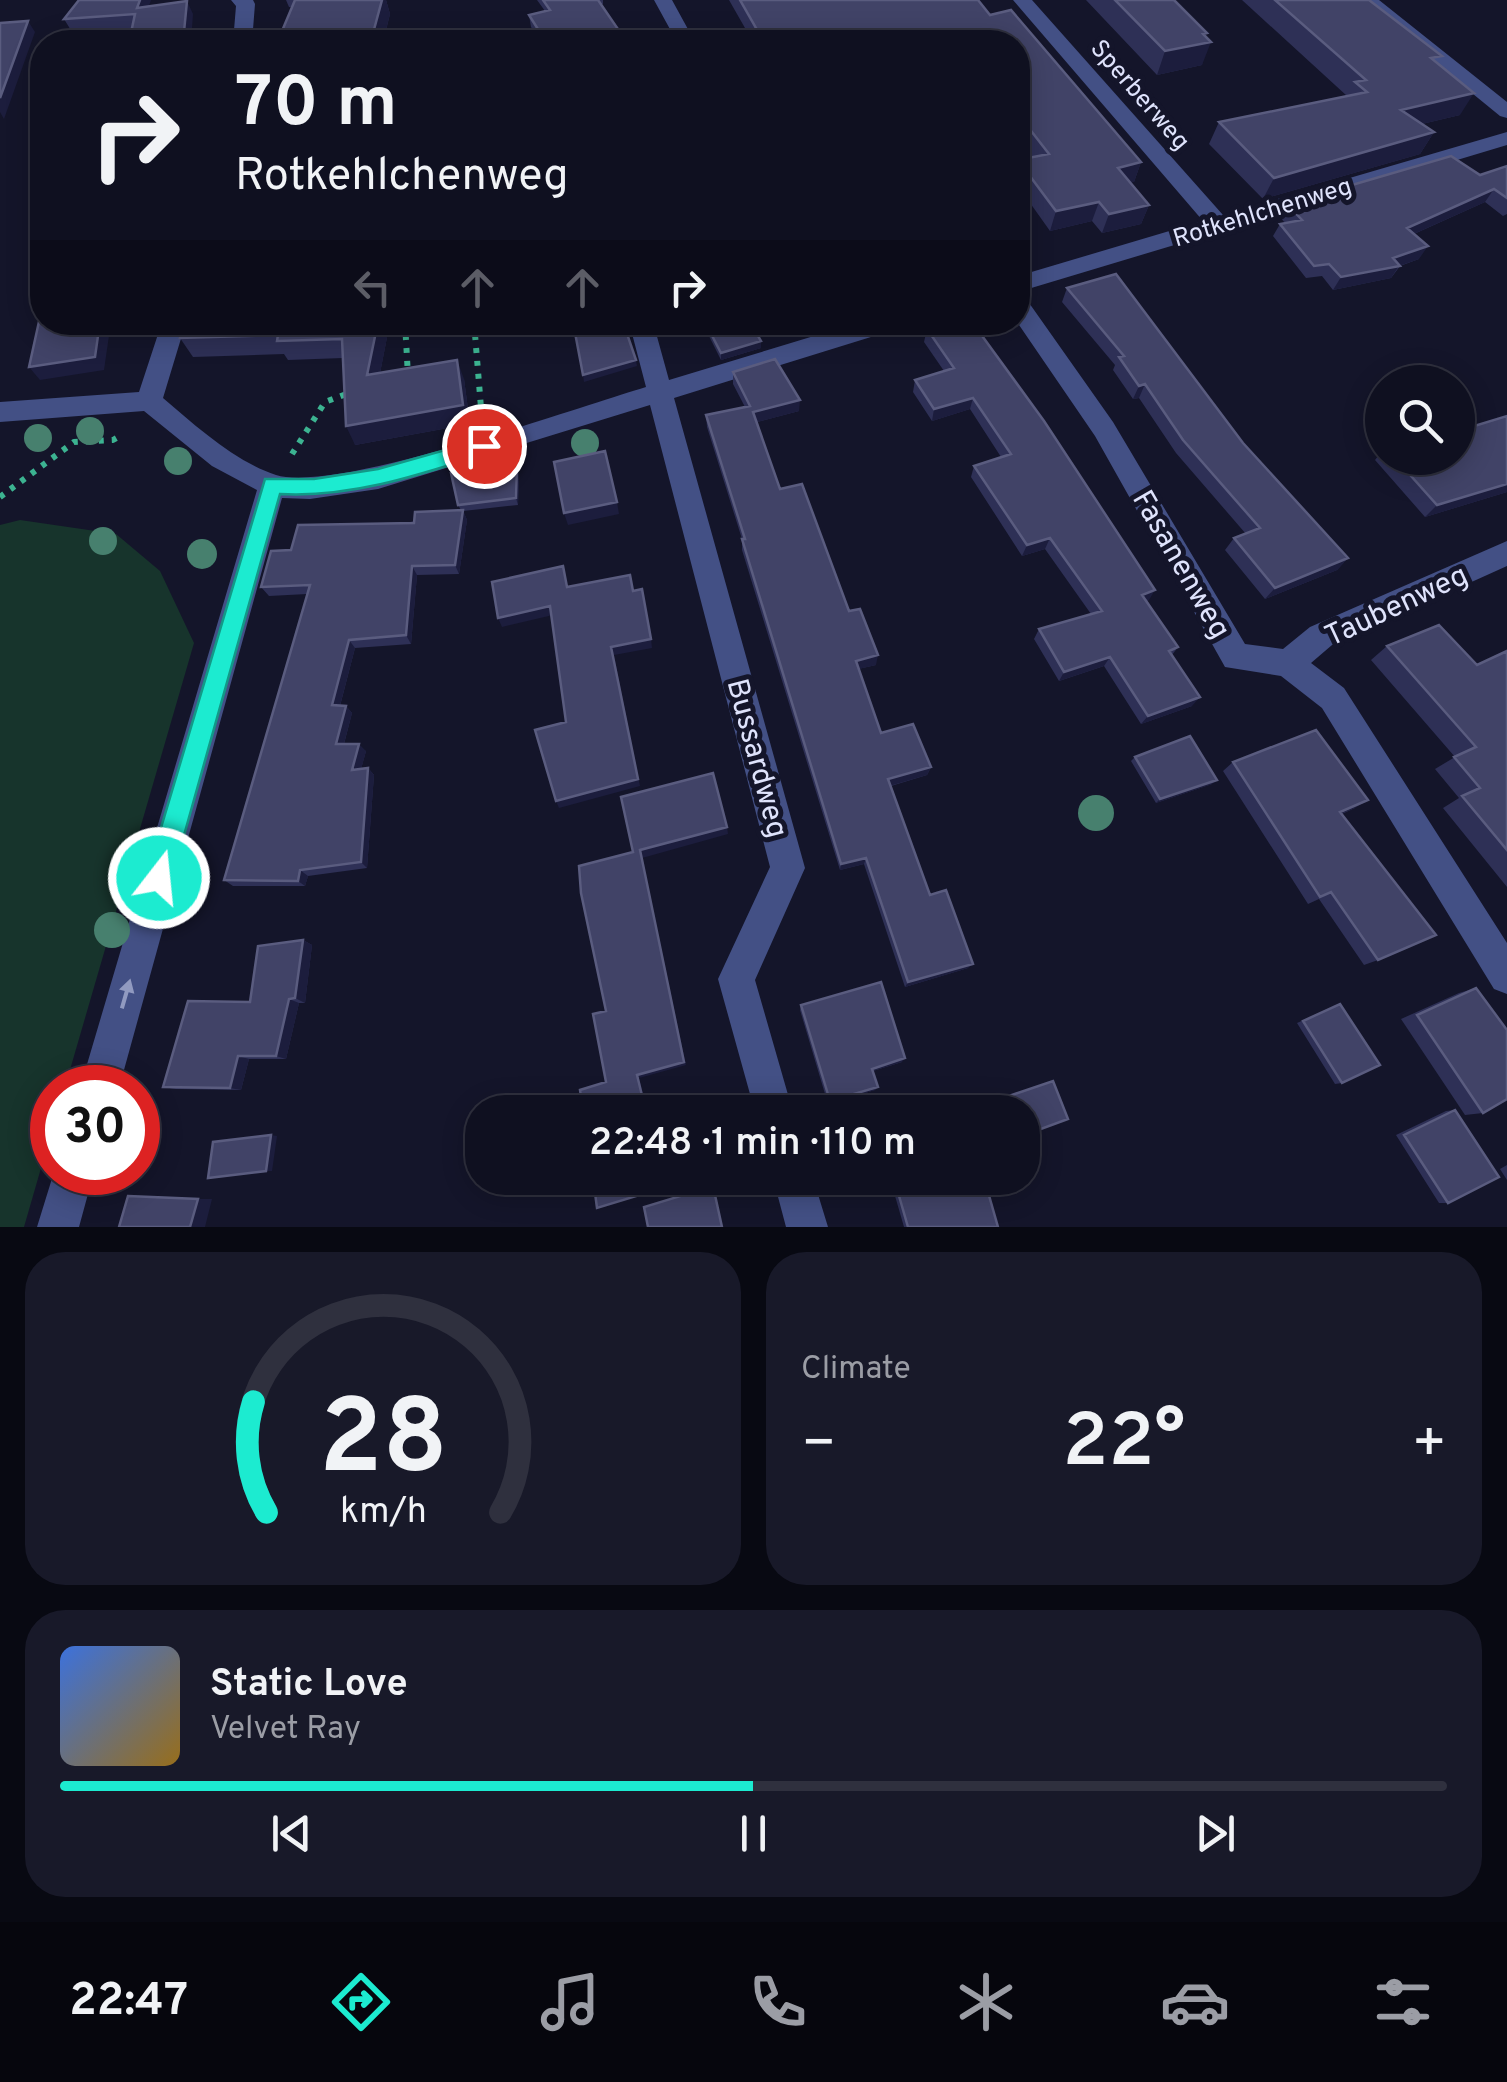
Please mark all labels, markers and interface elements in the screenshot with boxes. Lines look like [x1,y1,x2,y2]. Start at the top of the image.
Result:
street label: Sperberweg [1082,34,1196,158]
text: 70 m [235,62,398,151]
icon: right [70,70,200,200]
text: Rotkehlchenweg [235,149,569,206]
street label: Rotkehlchenweg [1170,171,1356,256]
icon: left [345,260,400,315]
icon: ahead [450,260,505,315]
icon: ahead [555,260,610,315]
icon: right [660,260,715,315]
map controls [1365,365,1475,475]
button: search [1365,365,1475,475]
pin [442,404,527,489]
icon: arrive [457,419,512,474]
street label: Fasanenweg [1122,484,1237,646]
street label: Taubenweg [1320,558,1474,656]
street label: Bussardweg [717,675,795,842]
position arrow [107,826,211,930]
one-way arrow [119,978,134,1009]
speed limit sign: 30 [30,1065,160,1195]
text: 22:48 · 1 min · 110 m [589,1120,916,1169]
text: Climate [801,1350,911,1390]
text: 28 [318,1378,448,1510]
text: 22° [1063,1398,1185,1493]
text: − [801,1411,836,1481]
text: + [1412,1411,1447,1481]
text: km/h [340,1490,426,1536]
text: Static Love [210,1661,408,1710]
text: Velvet Ray [210,1710,361,1750]
icon: previous [264,1806,319,1861]
icon: pause [726,1806,781,1861]
icon: next [1188,1806,1243,1861]
icon: directions [326,1967,396,2037]
icon: music [535,1967,605,2037]
icon: phone [743,1967,813,2037]
icon: climate [951,1967,1021,2037]
icon: car [1160,1967,1230,2037]
icon: filters [1368,1967,1438,2037]
text: 22:47 [69,1974,188,2031]

